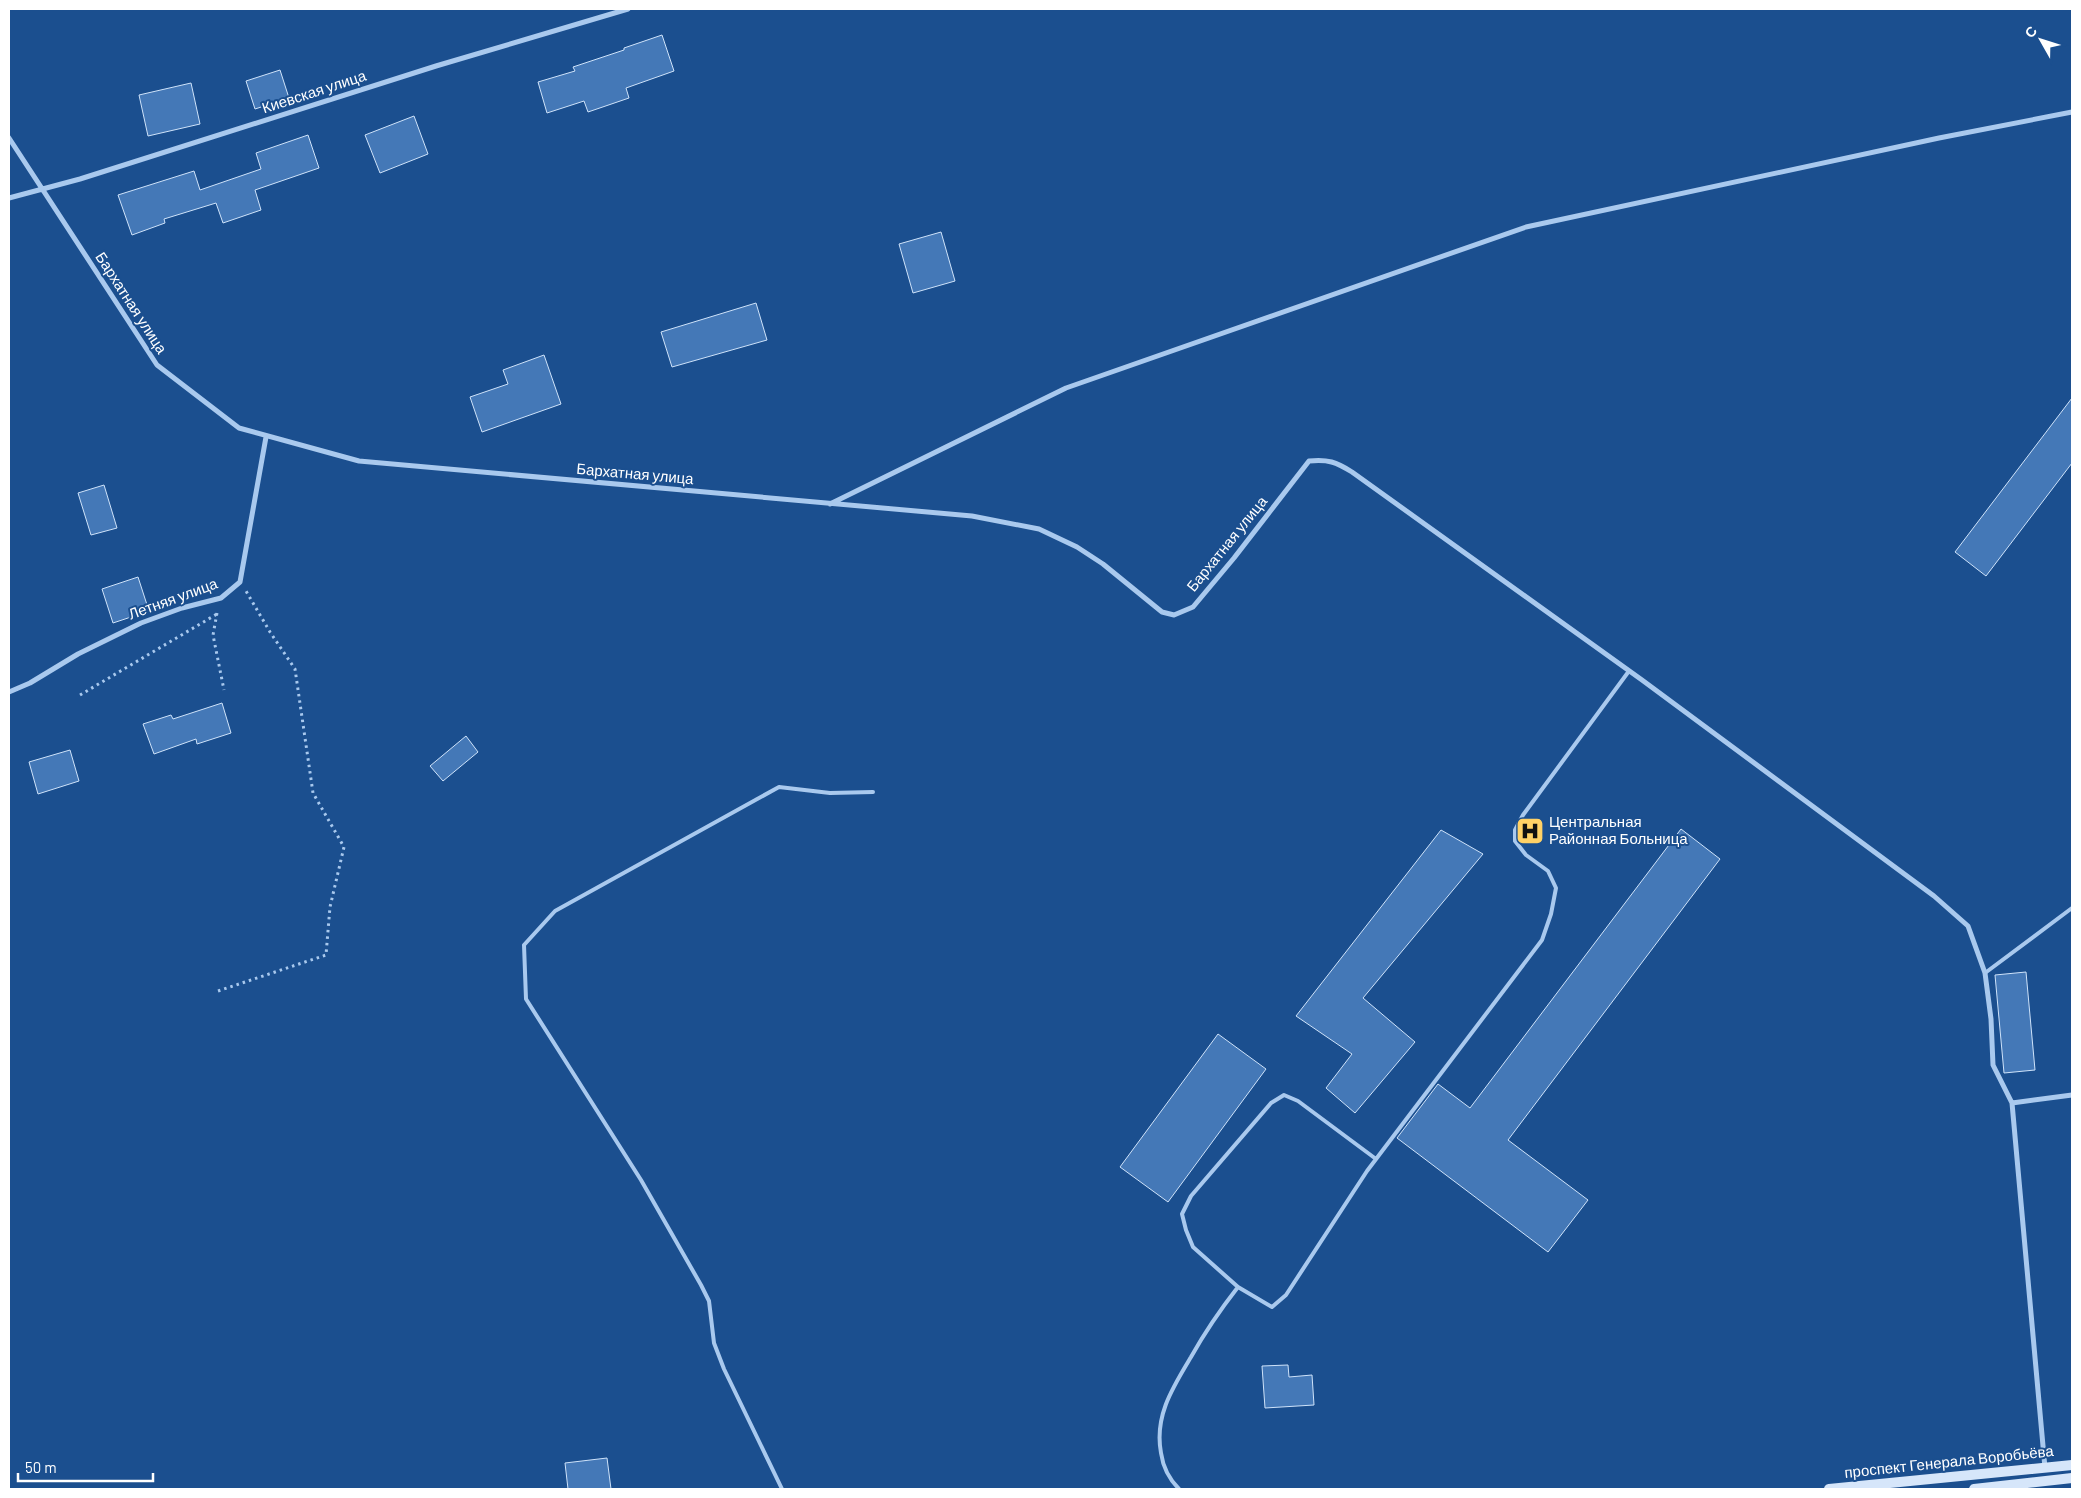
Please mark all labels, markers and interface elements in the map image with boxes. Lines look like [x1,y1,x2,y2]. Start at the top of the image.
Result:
north arrow [2016,15,2066,65]
text: С [2021,22,2040,41]
street label: Киевская улица [259,66,369,116]
street label: Бархатная улица [92,248,172,357]
street label: Бархатная улица [576,459,695,487]
street label: Бархатная улица [1182,492,1271,595]
street label: Летняя улица [126,573,220,622]
place label: Центральная Районная Больница [1549,812,1688,847]
hospital icon: Центральная Районная Больница [1515,816,1545,846]
street label: проспект Генерала Воробьёва [1843,1441,2055,1481]
scale bar [18,1450,152,1482]
text: 50 m [25,1458,57,1476]

